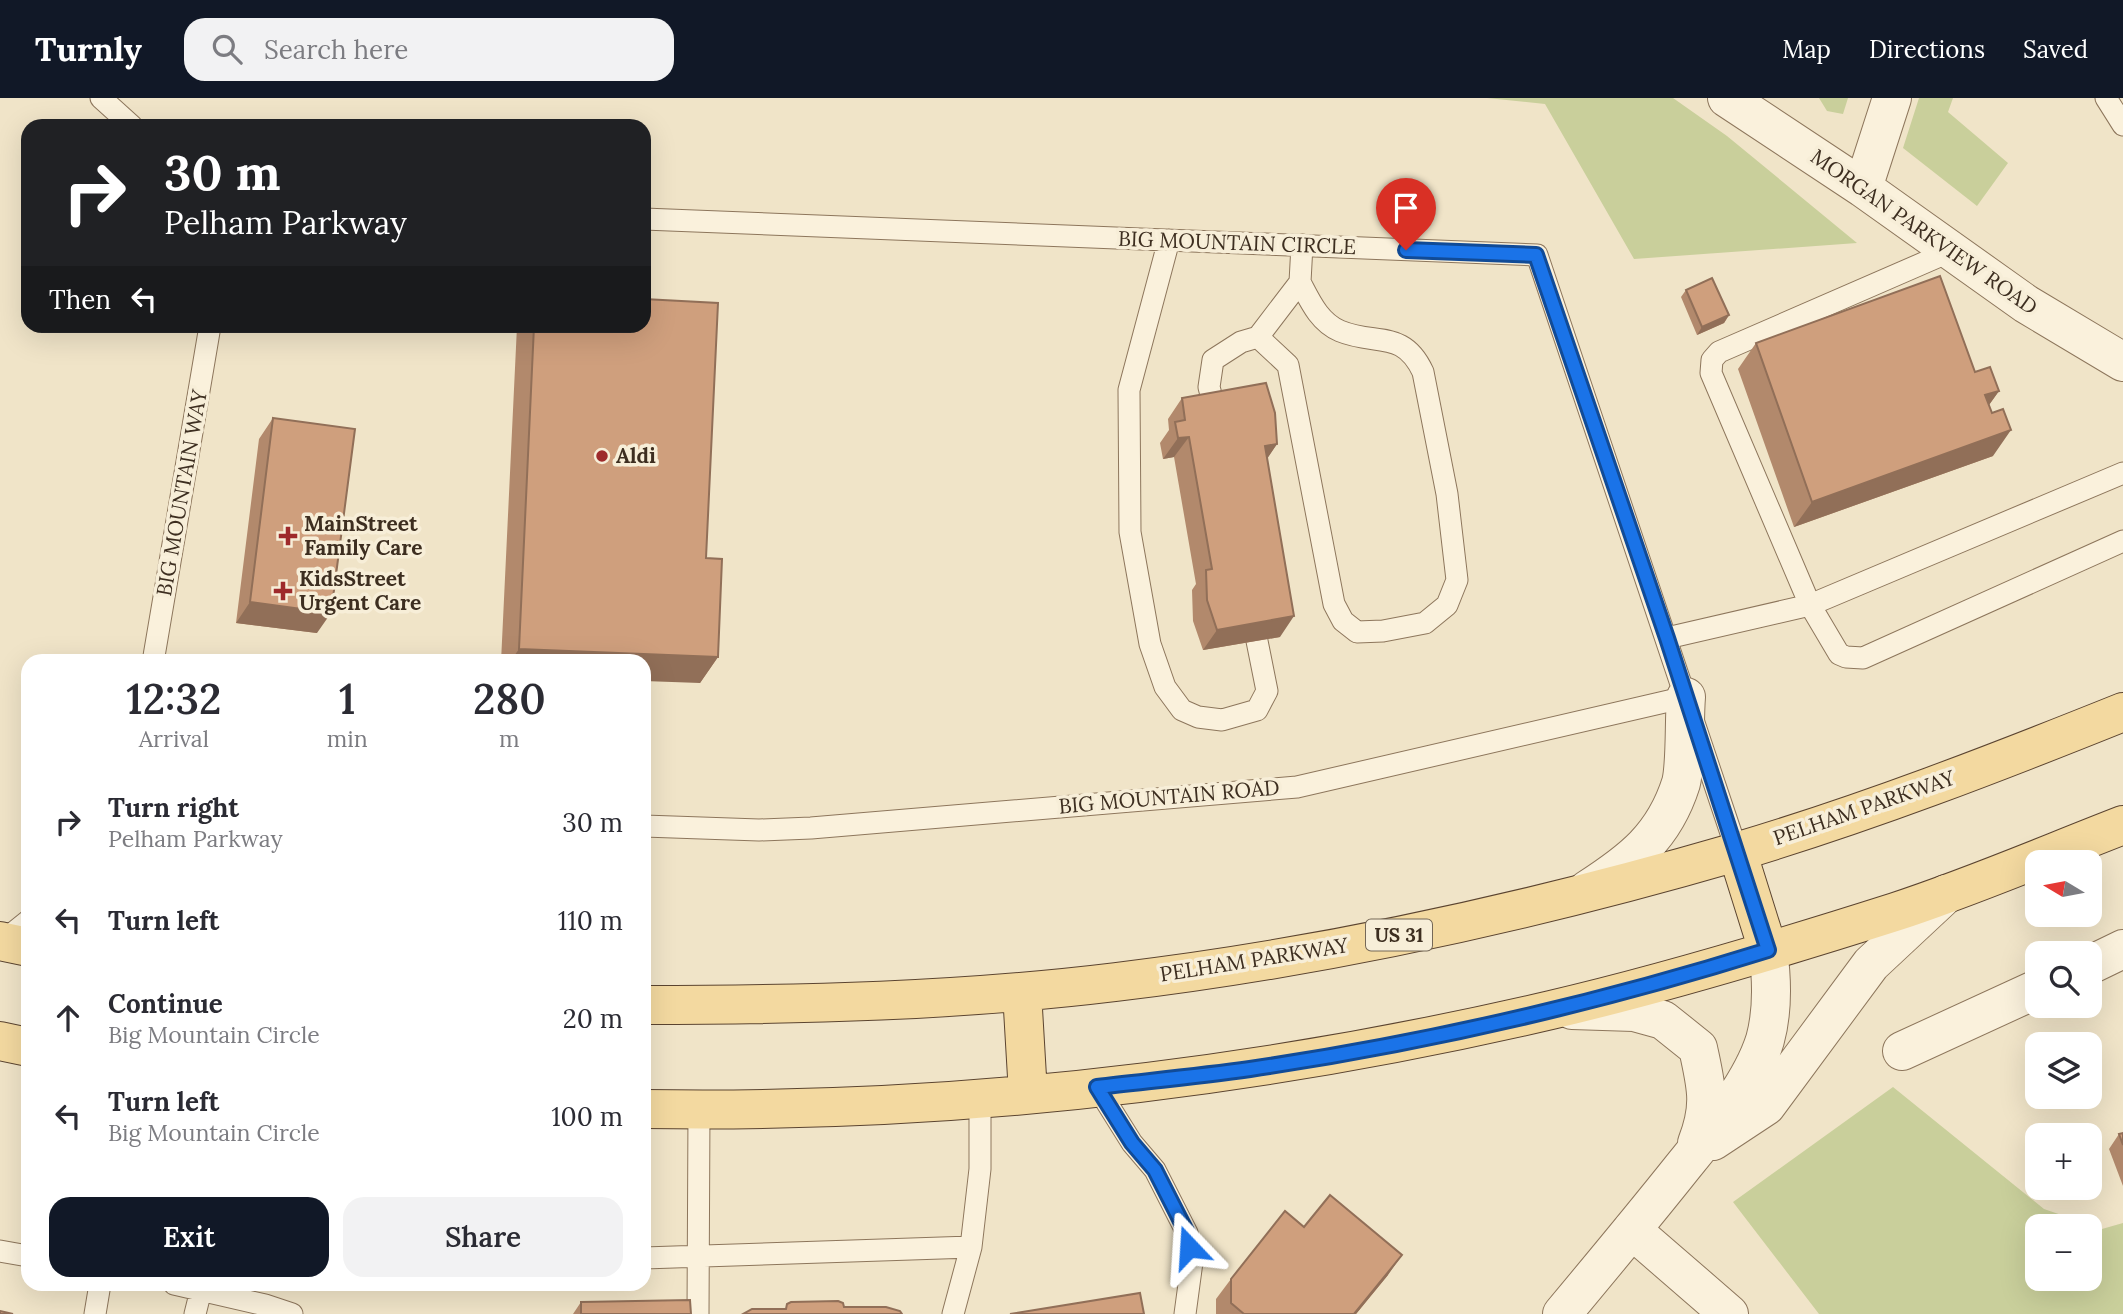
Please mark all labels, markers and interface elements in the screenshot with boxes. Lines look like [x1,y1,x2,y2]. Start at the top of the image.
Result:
search box [184,18,674,81]
text: Turnly [35,28,142,70]
icon: search [208,30,246,68]
text: Search here [264,33,408,66]
text: Map [1782,34,1831,65]
text: Directions [1869,34,1985,65]
text: Saved [2023,34,2088,65]
text: 30 m [164,141,281,203]
street label: MORGAN PARKVIEW ROAD [1806,143,2043,320]
icon: right [49,147,140,238]
pin [1376,178,1436,250]
icon: arrive [1387,189,1425,227]
text: Pelham Parkway [164,202,407,243]
street label: BIG MOUNTAIN CIRCLE [1118,225,1357,260]
icon: left [125,280,163,318]
text: Then [49,283,111,316]
street label: BIG MOUNTAIN WAY [150,387,213,598]
place label: Aldi [616,442,656,469]
marker: Aldi [594,448,610,464]
place label: MainStreet Family Care [304,510,422,561]
marker: MainStreet Family Care [278,526,298,546]
place label: KidsStreet Urgent Care [299,565,421,616]
marker: KidsStreet Urgent Care [273,581,293,601]
text: 12:32 [126,672,222,726]
text: 1 [339,672,355,726]
text: 280 [473,672,546,726]
text: Arrival [139,724,209,753]
text: min [327,724,368,753]
text: m [499,724,520,753]
street label: PELHAM PARKWAY [1769,764,1959,851]
street label: BIG MOUNTAIN ROAD [1057,773,1281,820]
text: Turn right [108,791,239,824]
icon: right [49,803,87,841]
text: 30 m [562,806,623,839]
text: Pelham Parkway [108,824,283,853]
north arrow [2025,850,2102,928]
map controls [2025,850,2102,1291]
icon: left [49,901,87,939]
text: Turn left [108,904,219,937]
text: 110 m [558,904,623,937]
road number: US 31 [1366,920,1432,950]
street label: PELHAM PARKWAY [1158,931,1351,988]
button: search [2025,941,2102,1018]
text: Continue [108,987,223,1020]
icon: ahead [49,999,87,1037]
text: 20 m [563,1002,623,1035]
text: Big Mountain Circle [108,1020,320,1049]
button: layers [2025,1032,2102,1109]
text: Turn left [108,1085,219,1118]
icon: left [49,1097,87,1135]
text: 100 m [551,1100,623,1133]
text: Big Mountain Circle [108,1118,320,1147]
button: + [2025,1123,2102,1200]
button: Exit [49,1197,329,1277]
button: Share [343,1197,623,1277]
position arrow [1152,1210,1226,1284]
button: − [2025,1214,2102,1291]

